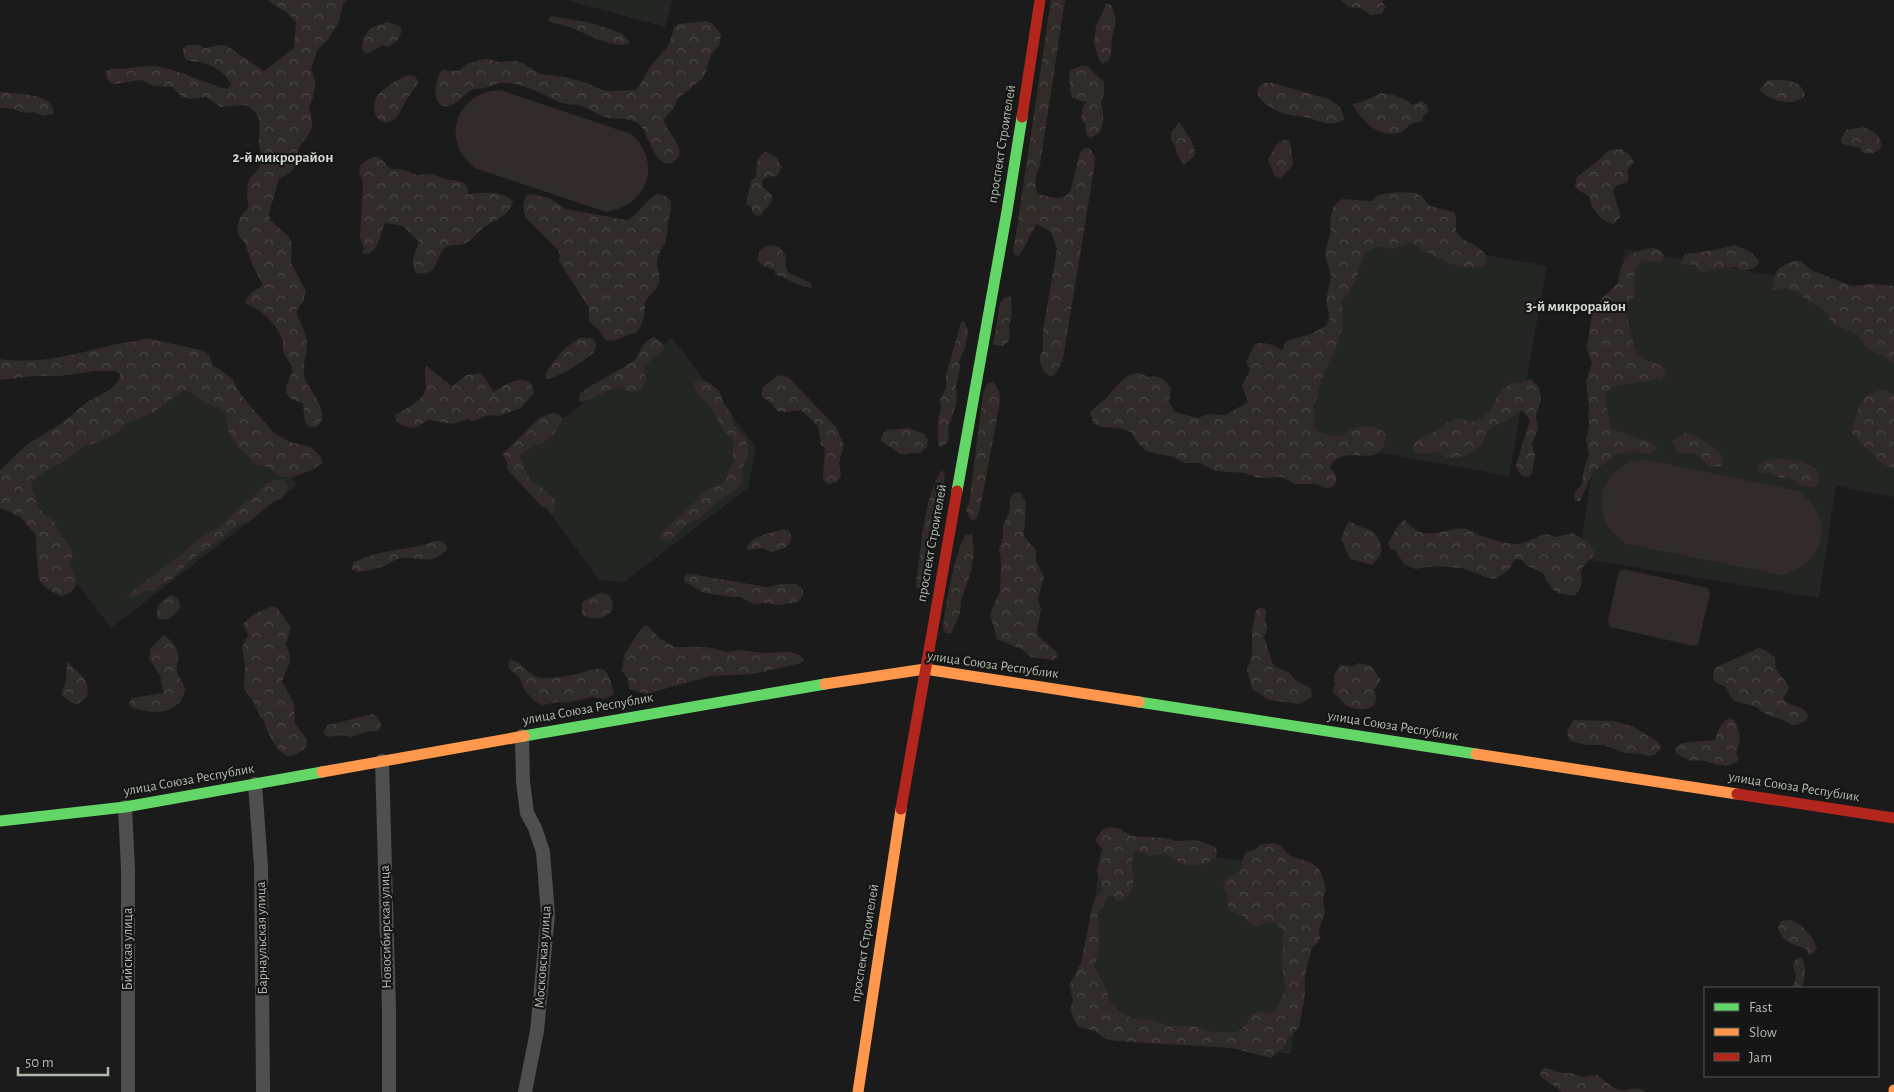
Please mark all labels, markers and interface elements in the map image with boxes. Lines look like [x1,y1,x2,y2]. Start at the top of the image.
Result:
street label: проспект Строителей [986,84,1018,204]
district label: 2-й микрорайон [233,150,333,165]
district label: 3-й микрорайон [1526,299,1626,314]
street label: проспект Строителей [915,483,949,603]
street label: улица Союза Республик [925,649,1060,681]
street label: улица Союза Республик [521,691,655,728]
street label: улица Союза Республик [1325,709,1460,743]
street label: улица Союза Республик [122,762,256,799]
street label: улица Союза Республик [1726,770,1861,804]
street label: Новосибирская улица [378,864,394,989]
street label: Барнаульская улица [254,881,270,995]
street label: проспект Строителей [849,883,881,1003]
street label: Московская улица [532,905,554,1009]
street label: Бийская улица [121,907,135,990]
legend [1704,987,1879,1077]
text: Fast [1749,1000,1773,1015]
text: Slow [1749,1025,1777,1040]
scale bar [18,1044,108,1076]
text: Jam [1749,1050,1772,1065]
text: 50 m [25,1055,54,1070]

